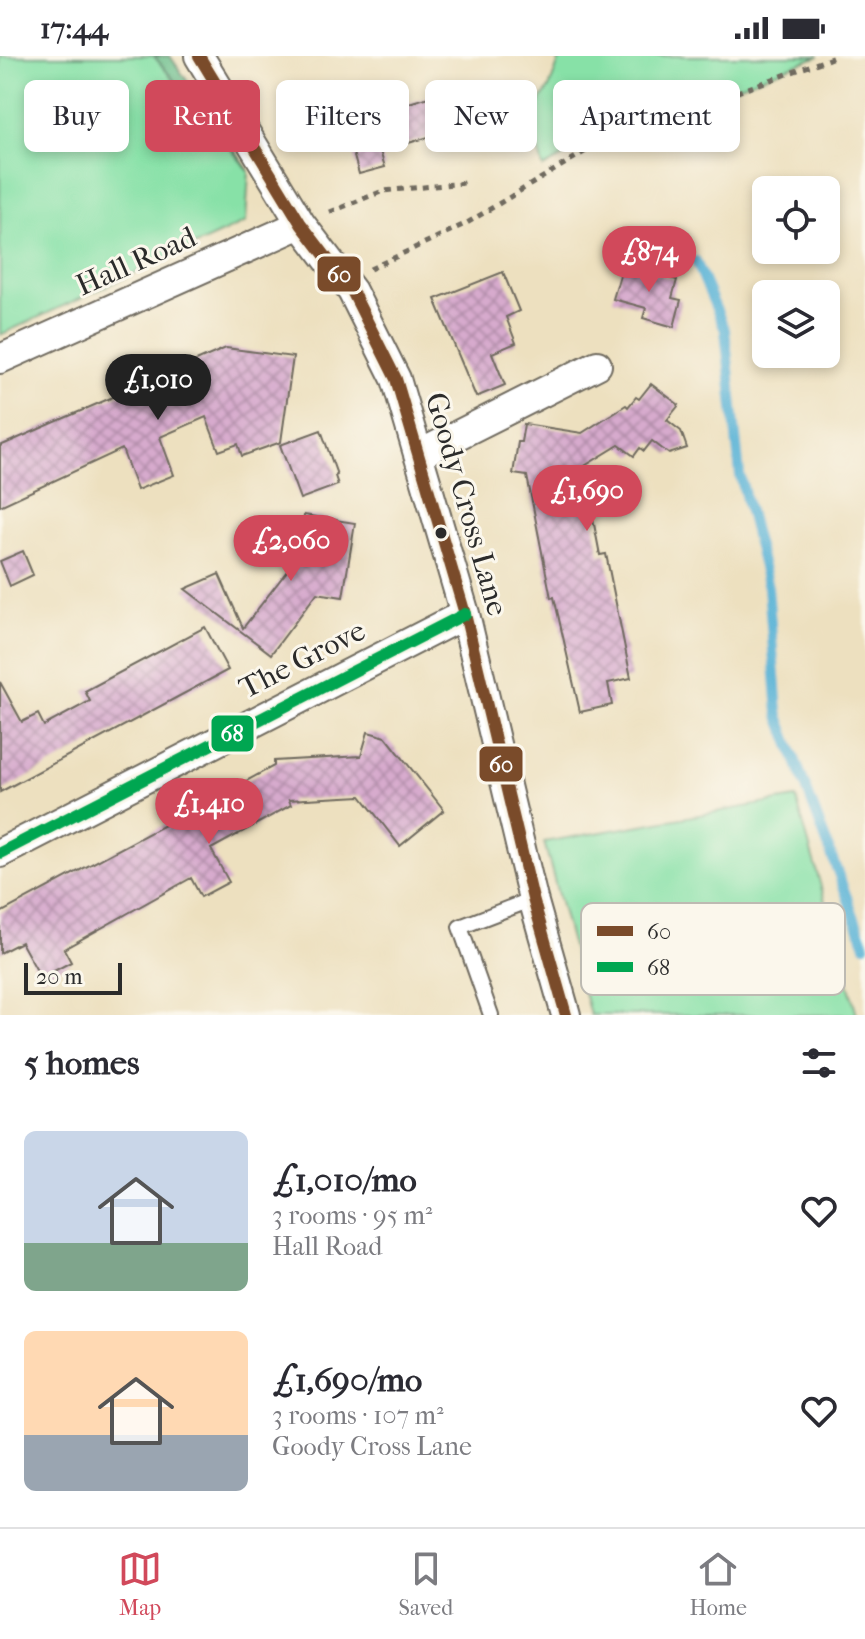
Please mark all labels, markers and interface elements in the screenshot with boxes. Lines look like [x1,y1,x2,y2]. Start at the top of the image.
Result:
text: 17:44 [40,11,108,46]
chip: Buy [24,80,129,152]
chip: Rent [145,80,260,152]
chip: Filters [276,80,409,152]
chip: New [425,80,537,152]
chip: Apartment [553,80,740,152]
map controls [752,176,840,368]
button: locate [752,176,840,264]
street label: Hall Road [71,219,202,303]
pin: £874 [602,226,696,294]
text: £874 [620,236,678,267]
line badge: 60 [316,255,362,293]
text: 60 [327,262,351,288]
button: layers [752,280,840,368]
pin: £1,010 [93,354,223,422]
text: £1,010 [123,364,193,395]
street label: Goody Cross Lane [418,388,515,620]
pin: £1,690 [522,465,652,533]
text: £1,690 [550,475,624,506]
pin: £2,060 [226,515,356,583]
text: £2,060 [252,525,330,556]
unlabelled marker [433,525,449,541]
street label: The Grove [233,613,371,706]
line badge: 68 [210,714,255,753]
text: 68 [221,721,243,747]
line badge: 60 [478,745,524,783]
text: 60 [489,752,513,778]
pin: £1,410 [144,778,274,846]
text: £1,410 [173,788,245,819]
legend [581,903,845,995]
text: 60 [647,919,671,945]
text: 68 [647,955,670,981]
scale bar [24,959,122,995]
text: 20 m [36,964,82,990]
icon: filters [797,1041,841,1085]
text: 5 homes [24,1043,139,1083]
text: £1,010/mo [272,1160,417,1200]
icon: home [88,1163,184,1259]
icon: heart [797,1189,841,1233]
text: 3 rooms · 95 m² [272,1200,432,1231]
text: Hall Road [272,1231,382,1262]
text: £1,690/mo [272,1360,422,1400]
icon: home [88,1363,184,1459]
icon: heart [797,1389,841,1433]
text: 3 rooms · 107 m² [272,1400,444,1431]
text: Goody Cross Lane [272,1431,472,1462]
tab: Map [118,1547,162,1621]
tab: Saved [399,1547,453,1621]
tab: Home [690,1547,747,1621]

